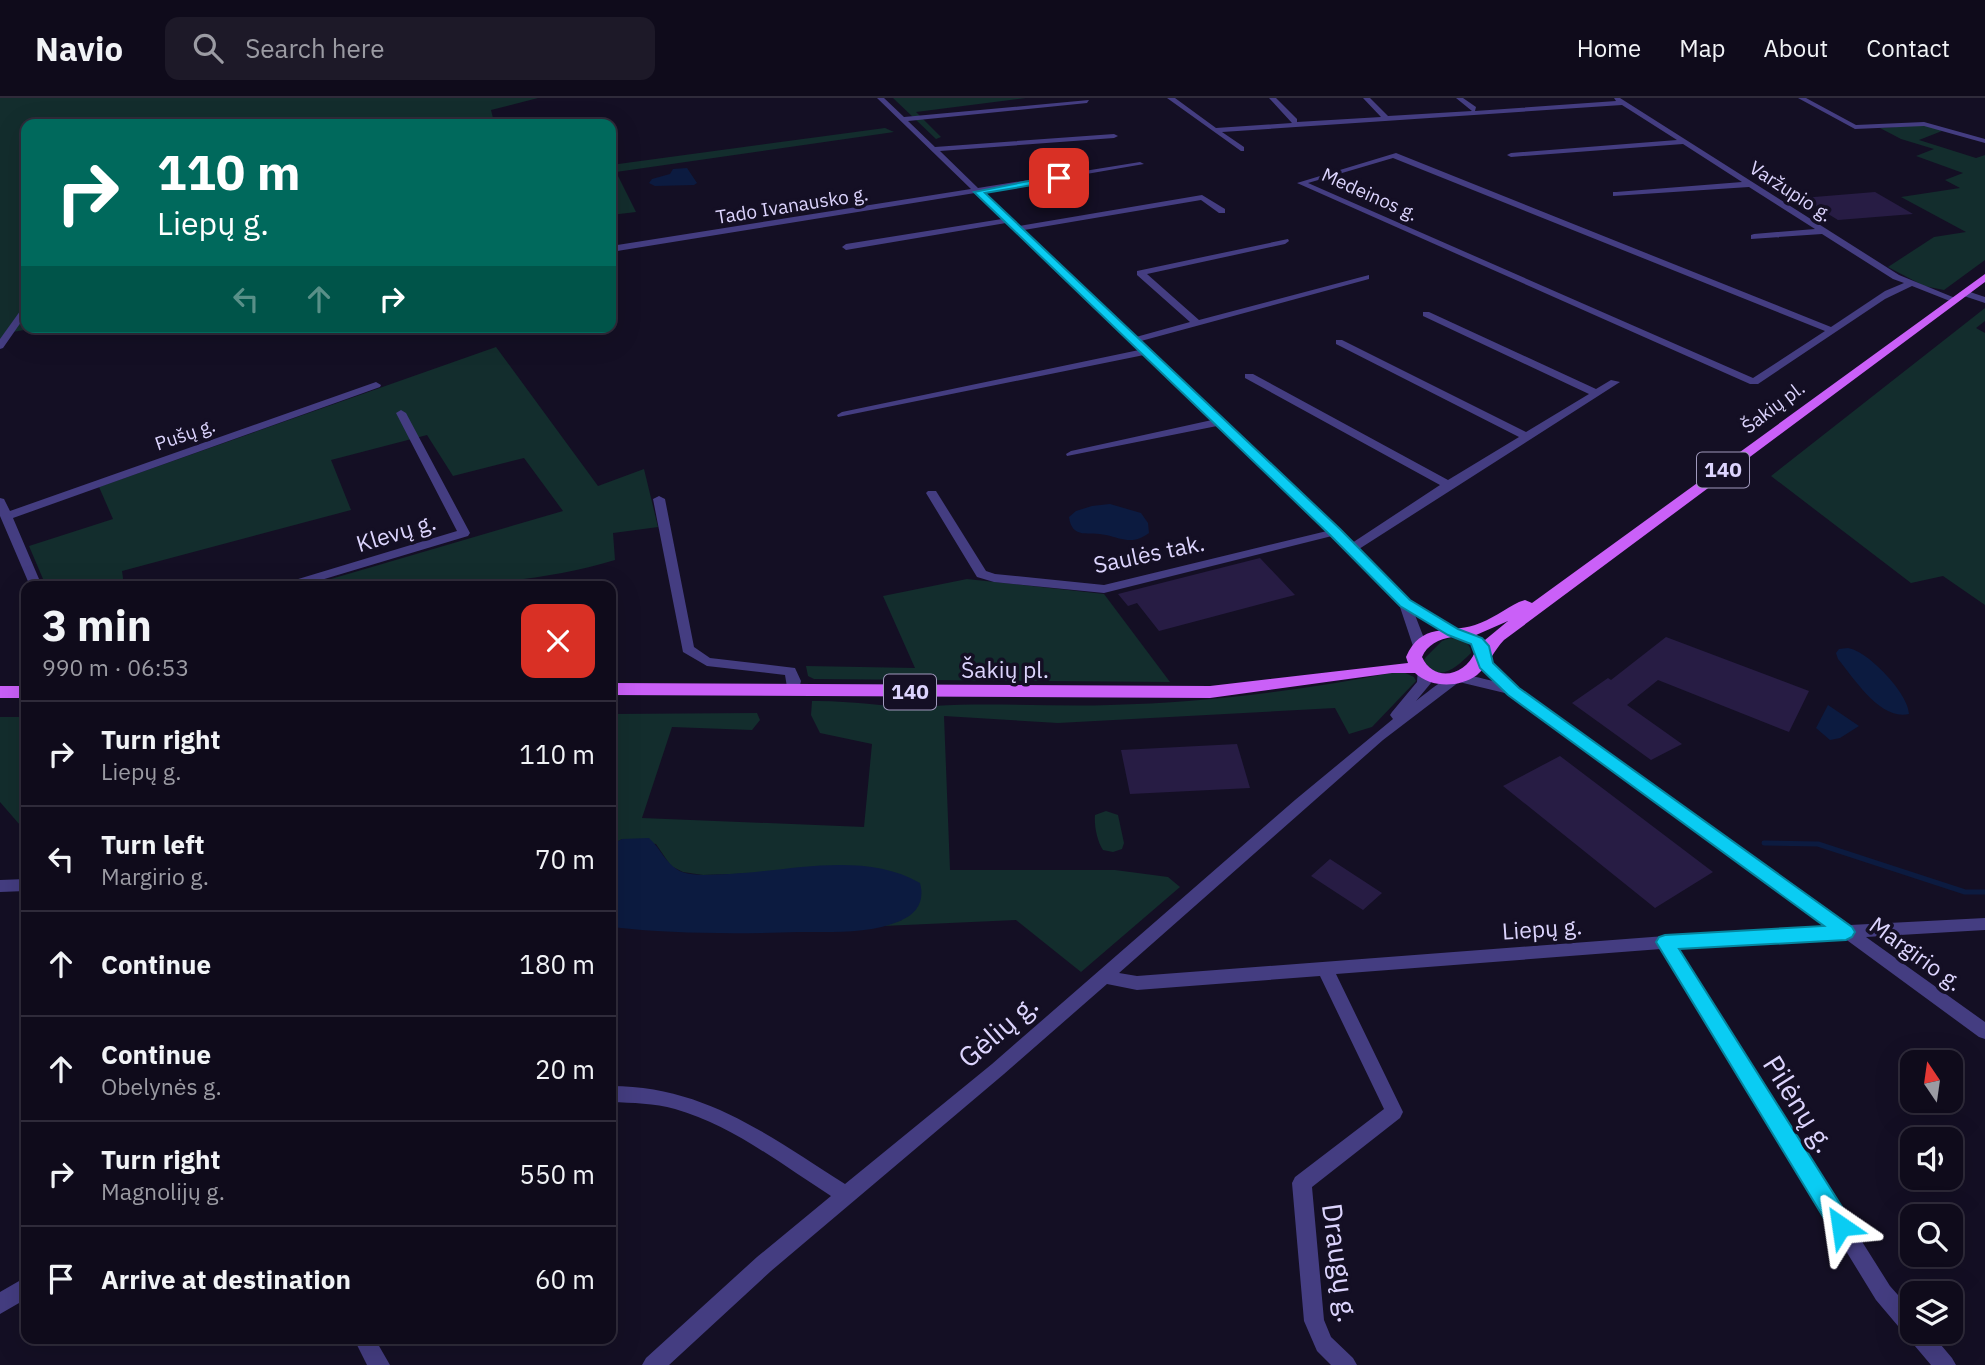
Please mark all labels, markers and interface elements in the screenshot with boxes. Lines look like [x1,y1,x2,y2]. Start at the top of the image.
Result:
search box [165,17,655,80]
text: Navio [35,27,123,70]
icon: search [189,29,227,67]
text: Search here [245,31,385,65]
text: Home [1577,32,1641,64]
text: Map [1679,32,1725,64]
text: About [1763,32,1828,64]
text: Contact [1866,32,1950,64]
text: 110 m [157,140,301,203]
icon: right [42,147,133,238]
pin [1029,148,1089,208]
street label: Varžupio g. [1745,155,1837,227]
icon: arrive [1040,159,1078,197]
street label: Medeinos g. [1318,162,1422,226]
street label: Tado Ivanausko g. [714,181,870,229]
text: Liepų g. [157,202,269,244]
icon: left [227,280,265,318]
icon: ahead [300,280,338,318]
icon: right [373,280,411,318]
street label: Šakių pl. [1737,376,1809,438]
street label: Pušų g. [152,413,218,455]
road number: 140 [1697,452,1749,488]
street label: Klevų g. [352,506,439,558]
street label: Saulės tak. [1090,527,1207,579]
text: 3 min [42,598,152,653]
button: close [521,604,595,678]
text: 990 m · 06:53 [42,652,189,682]
street label: Šakių pl. [961,654,1049,684]
road number: 140 [884,674,936,710]
text: Turn right [101,722,220,756]
icon: right [42,735,80,773]
text: 110 m [519,737,595,771]
text: Liepų g. [101,756,181,786]
text: Turn left [101,827,204,861]
icon: left [42,840,80,878]
text: 70 m [535,842,595,876]
text: Margirio g. [101,861,209,891]
street label: Margirio g. [1864,909,1969,997]
street label: Liepų g. [1501,910,1583,946]
icon: ahead [42,945,80,983]
text: Continue [101,947,211,981]
text: 180 m [519,947,595,981]
street label: Gėlių g. [950,986,1046,1076]
text: Continue [101,1037,211,1071]
street label: Pilėnų g. [1755,1048,1844,1159]
icon: ahead [42,1050,80,1088]
north arrow [1900,1050,1964,1113]
map controls [1900,1050,1963,1344]
text: 20 m [535,1052,595,1086]
text: Obelynės g. [101,1071,222,1101]
button: sound [1900,1127,1963,1190]
text: Turn right [101,1142,220,1176]
icon: right [42,1155,80,1193]
text: 550 m [519,1157,595,1191]
text: Magnolijų g. [101,1176,225,1206]
position arrow [1804,1189,1878,1263]
street label: Draugų g. [1314,1201,1367,1325]
button: search [1900,1204,1963,1267]
icon: arrive [42,1260,80,1298]
text: Arrive at destination [101,1262,351,1296]
text: 60 m [535,1262,595,1296]
button: layers [1900,1281,1963,1344]

